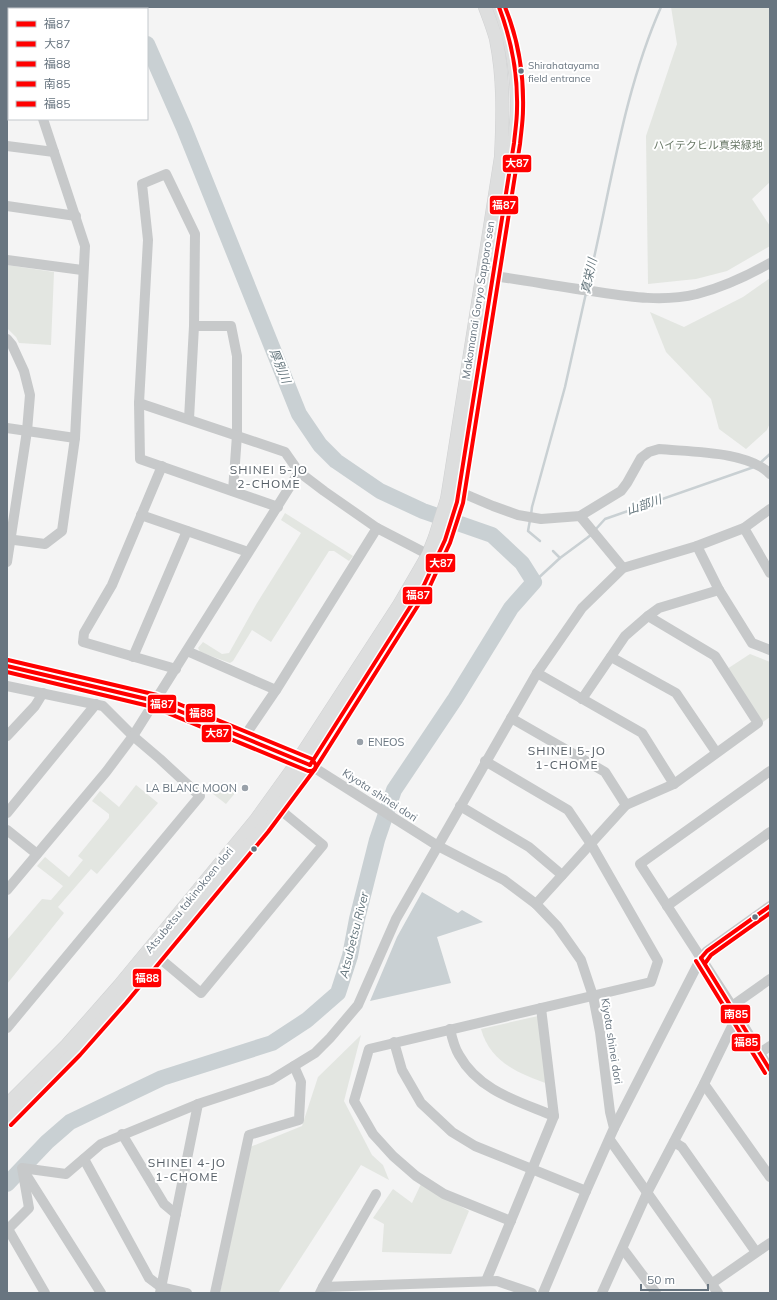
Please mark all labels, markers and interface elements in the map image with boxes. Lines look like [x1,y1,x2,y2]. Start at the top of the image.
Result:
legend [8,8,148,120]
text: 福87 [44,16,70,31]
text: 大87 [44,36,70,51]
text: 福88 [44,56,70,71]
place label: Shirahatayama field entrance [528,59,599,85]
marker: Shirahatayama field entrance [516,66,526,76]
text: 南85 [44,76,70,91]
text: 福85 [44,96,70,111]
park label: ハイテクヒル真栄緑地 [653,138,763,152]
line badge: 大87 [502,154,532,173]
text: 大87 [505,156,529,170]
line badge: 福87 [489,195,519,215]
text: 福87 [492,198,516,212]
street label: Makomanai Goryo Sapporo sen [459,220,497,380]
water label: 真栄川 [577,255,600,295]
water label: 厚別川 [267,346,295,387]
district label: SHINEI 5-JO 2-CHOME [230,462,308,491]
water label: 山部川 [624,491,665,517]
line badge: 大87 [425,553,456,573]
text: 大87 [429,556,453,570]
line badge: 福87 [402,586,433,605]
text: 福87 [406,588,430,602]
line badge: 福87 [147,694,177,714]
text: 福87 [150,697,174,711]
line badge: 福88 [185,703,216,723]
text: 福88 [189,706,213,720]
line badge: 大87 [201,724,232,743]
text: 大87 [205,726,229,740]
place label: ENEOS [368,735,405,749]
marker: ENEOS [355,737,365,747]
district label: SHINEI 5-JO 1-CHOME [528,743,606,772]
street label: Kiyota shinei dori [340,765,420,825]
place label: LA BLANC MOON [146,781,237,795]
marker: LA BLANC MOON [240,783,250,793]
street label: Atsubetsu takinokoen dori [142,844,236,956]
unlabelled marker [249,844,259,854]
water label: Atsubetsu River [335,890,372,980]
unlabelled marker [750,912,760,922]
line badge: 福88 [132,968,162,988]
text: 福88 [135,971,159,985]
street label: Kiyota shinei dori [598,997,626,1085]
line badge: 南85 [720,1004,751,1024]
text: 南85 [724,1007,748,1021]
line badge: 福85 [731,1033,761,1052]
text: 福85 [734,1035,758,1049]
district label: SHINEI 4-JO 1-CHOME [148,1155,226,1184]
scale bar [641,1266,708,1292]
text: 50 m [647,1272,675,1287]

